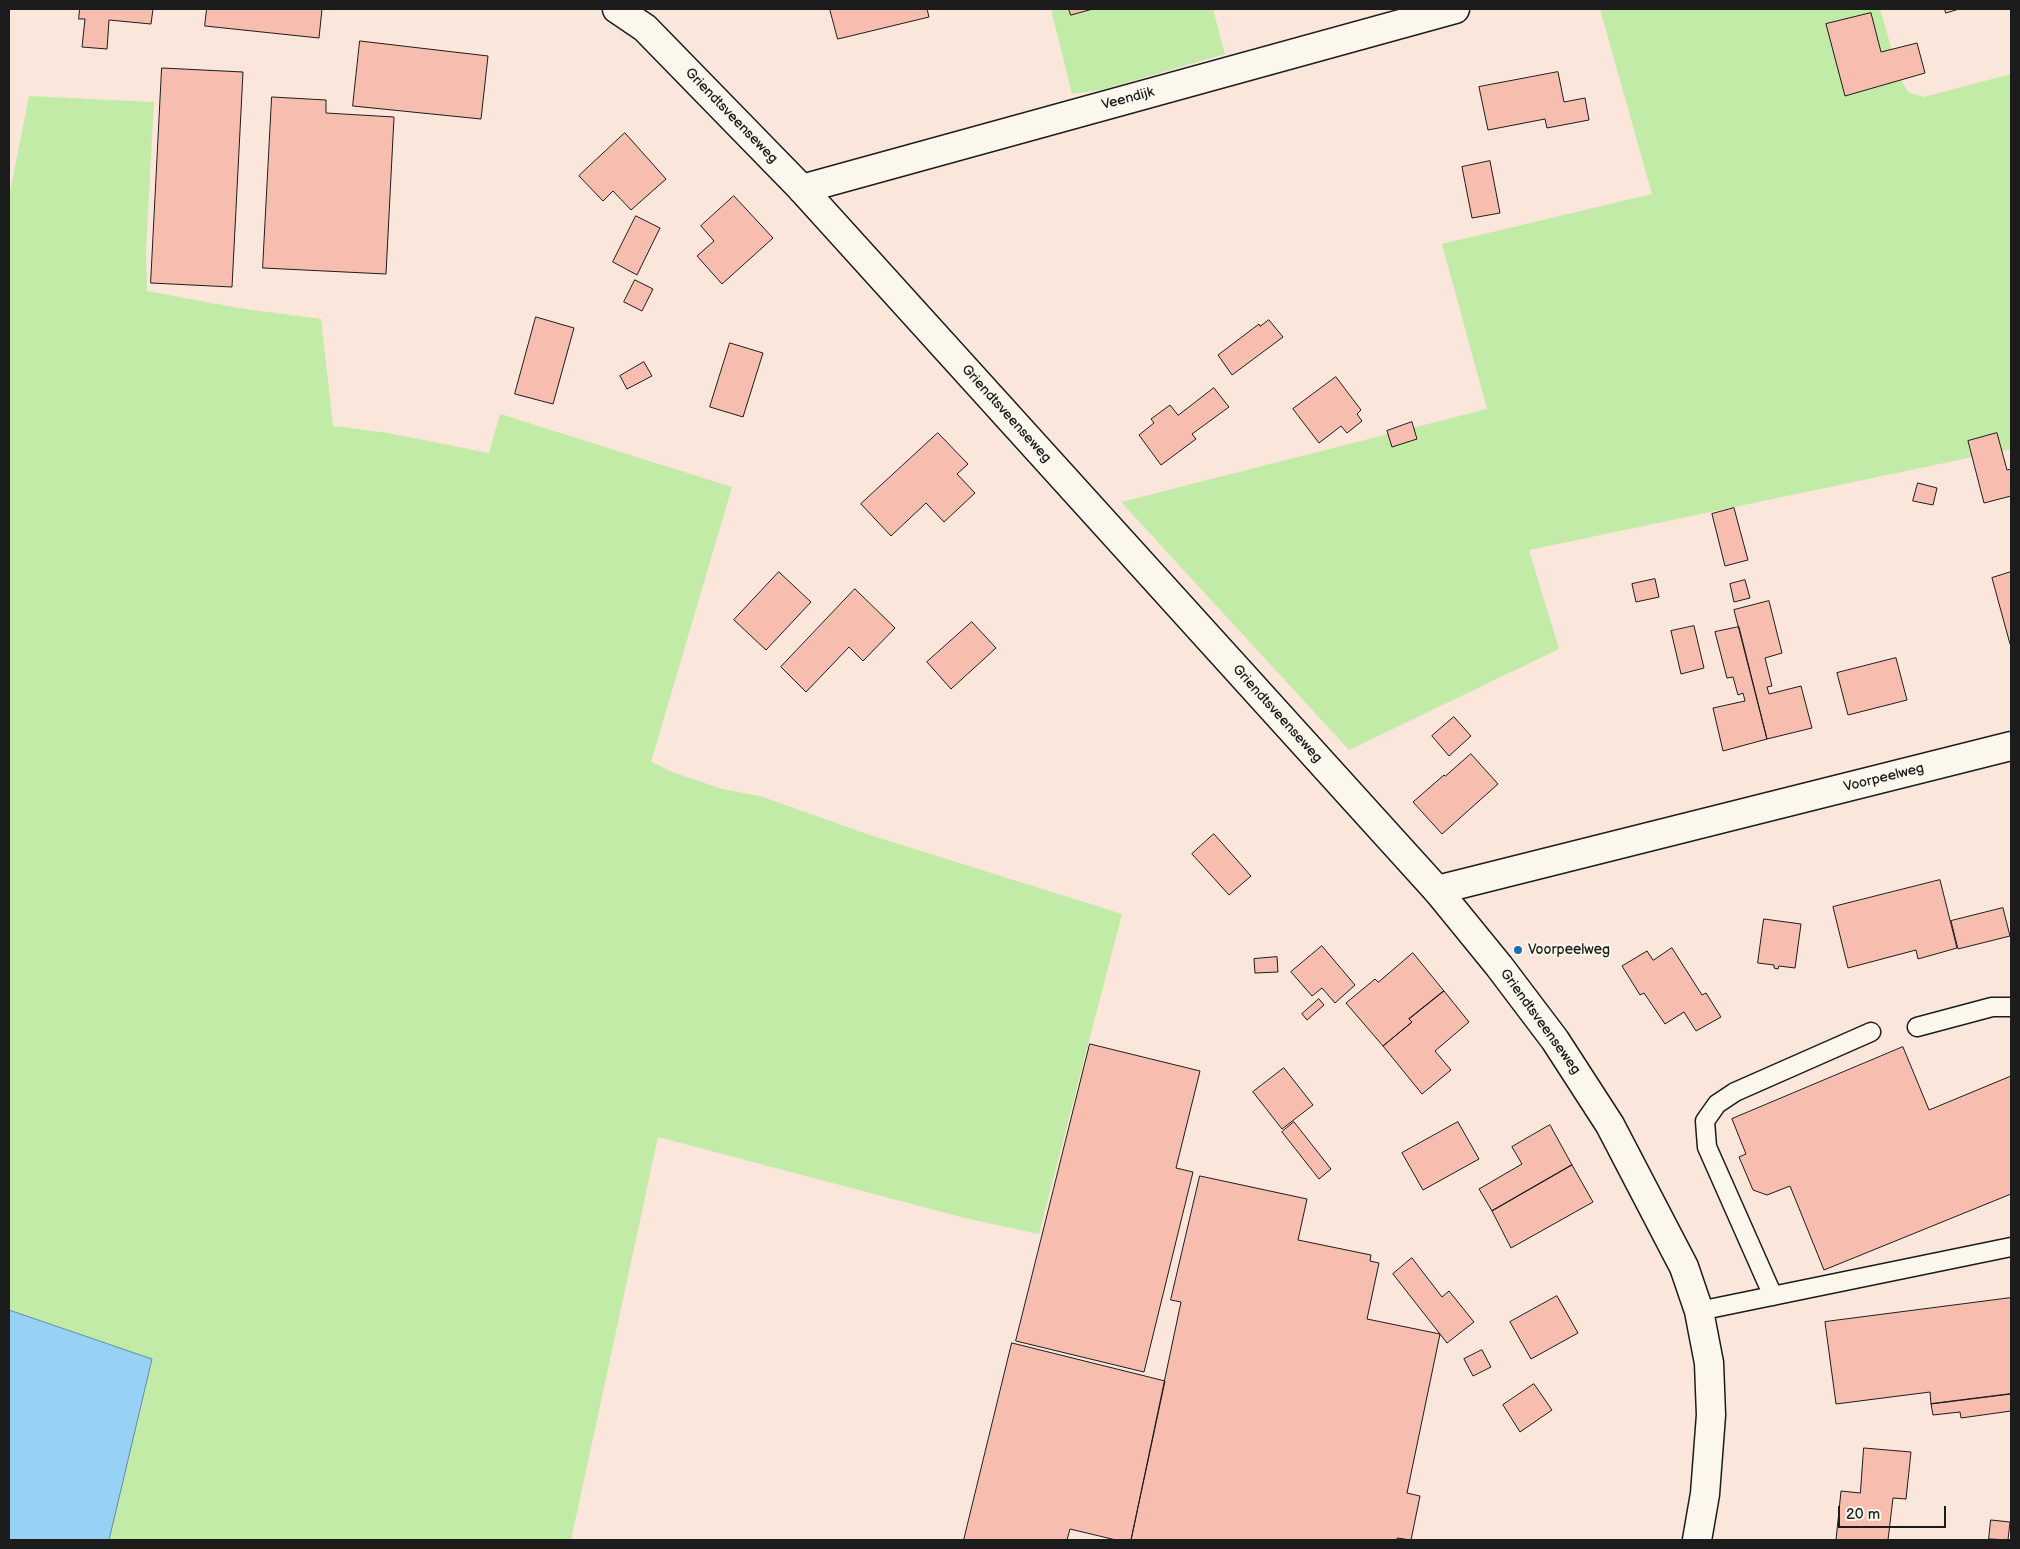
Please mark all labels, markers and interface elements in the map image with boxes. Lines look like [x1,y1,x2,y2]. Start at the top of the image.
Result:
street label: Griendtsveenseweg [681,65,781,167]
street label: Veendijk [1100,84,1156,114]
street label: Griendtsveenseweg [958,362,1054,466]
street label: Griendtsveenseweg [1229,662,1325,766]
street label: Voorpeelweg [1842,760,1926,796]
place label: Voorpeelweg [1528,942,1610,958]
marker: Voorpeelweg [1512,944,1524,956]
street label: Griendtsveenseweg [1496,966,1584,1078]
scale bar [1840,1496,1948,1528]
text: 20 m [1846,1505,1880,1524]

